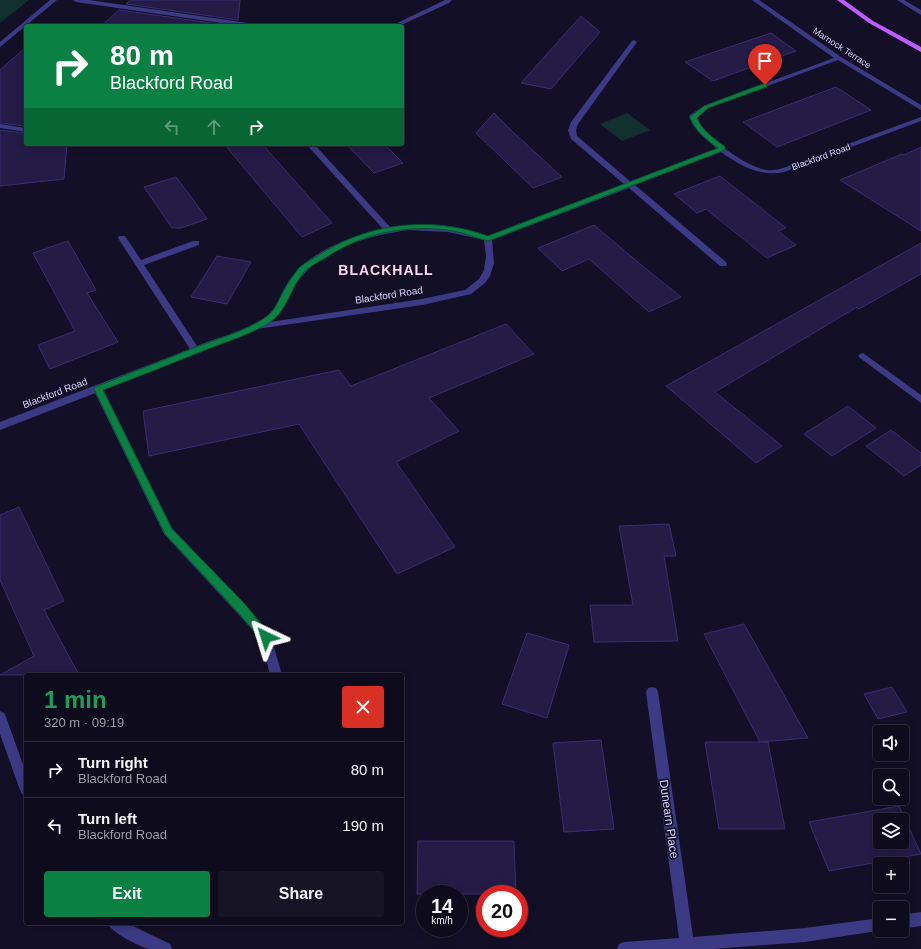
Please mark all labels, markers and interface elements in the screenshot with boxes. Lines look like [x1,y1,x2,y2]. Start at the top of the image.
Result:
street label: Marnock Terrace [811,26,873,70]
icon: right [44,40,96,92]
text: 80 m [110,40,174,71]
pin [748,44,782,85]
icon: arrive [754,50,776,72]
text: Blackford Road [110,73,233,93]
icon: left [161,116,183,138]
icon: ahead [203,116,225,138]
icon: right [245,116,267,138]
street label: Blackford Road [790,142,852,172]
district label: BLACKHALL [338,262,434,278]
street label: Blackford Road [354,284,424,306]
street label: Blackford Road [21,376,89,410]
position arrow [245,616,287,658]
text: 1 min [44,686,107,713]
button: close [342,686,384,728]
text: 320 m · 09:19 [44,715,124,730]
map controls [873,725,909,937]
button: sound [873,725,909,761]
text: Turn right [78,754,148,771]
icon: right [44,759,66,781]
text: 80 m [351,761,384,778]
button: search [873,769,909,805]
text: Blackford Road [78,771,167,786]
street label: Dunearn Place [657,779,682,860]
text: Turn left [78,810,137,827]
button: layers [873,813,909,849]
icon: left [44,815,66,837]
text: 190 m [342,817,384,834]
text: Blackford Road [78,827,167,842]
button: + [873,857,909,893]
button: Exit [44,871,210,917]
button: Share [218,871,384,917]
speed limit sign: 20 [476,885,528,937]
text: 14 [431,895,453,917]
button: − [873,901,909,937]
text: km/h [431,915,453,926]

